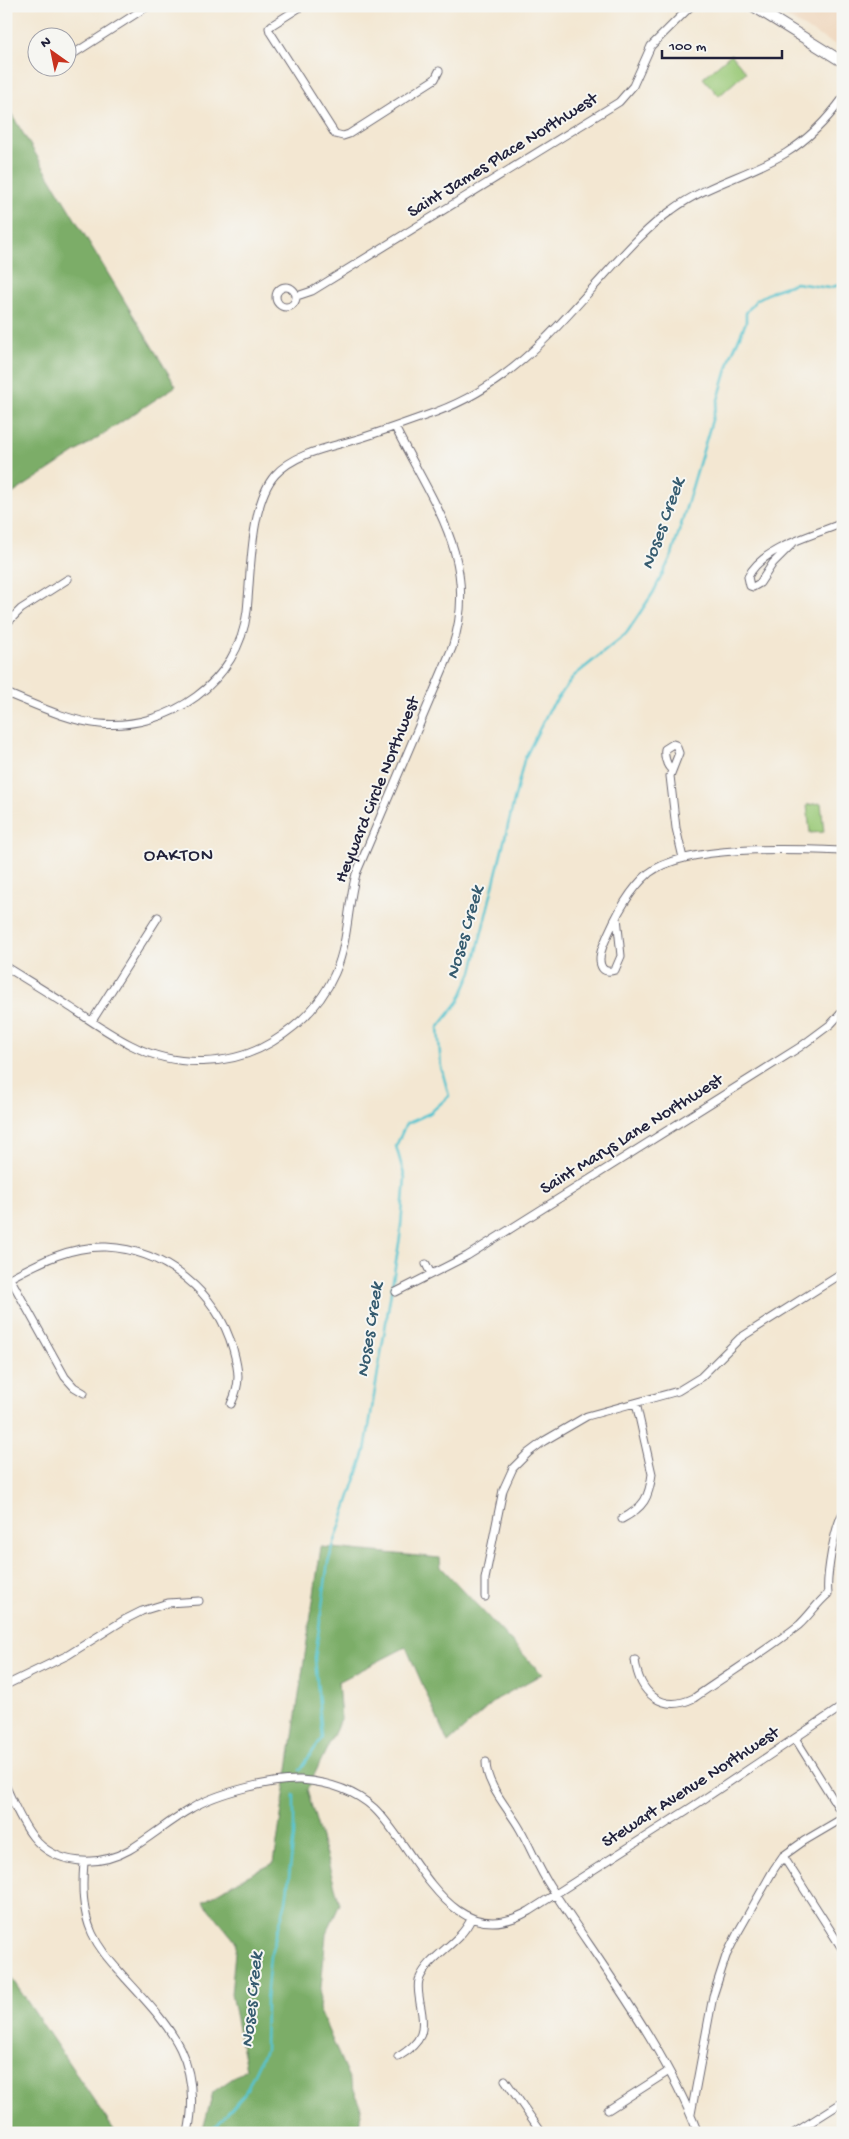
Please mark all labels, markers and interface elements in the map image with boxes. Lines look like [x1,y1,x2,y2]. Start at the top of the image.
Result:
north arrow [28,28,78,78]
scale bar [662,28,782,60]
text: N [38,34,55,53]
text: 100 m [668,38,707,56]
street label: Saint James Place Northwest [404,88,603,223]
water label: Noses Creek [637,474,692,573]
street label: Heyward Circle Northwest [331,692,426,886]
district label: OAKTON [144,845,214,868]
water label: Noses Creek [442,882,491,982]
street label: Saint Marys Lane Northwest [537,1069,729,1200]
water label: Noses Creek [352,1279,390,1379]
street label: Stewart Avenue Northwest [598,1722,785,1853]
water label: Noses Creek [237,1950,270,2049]

